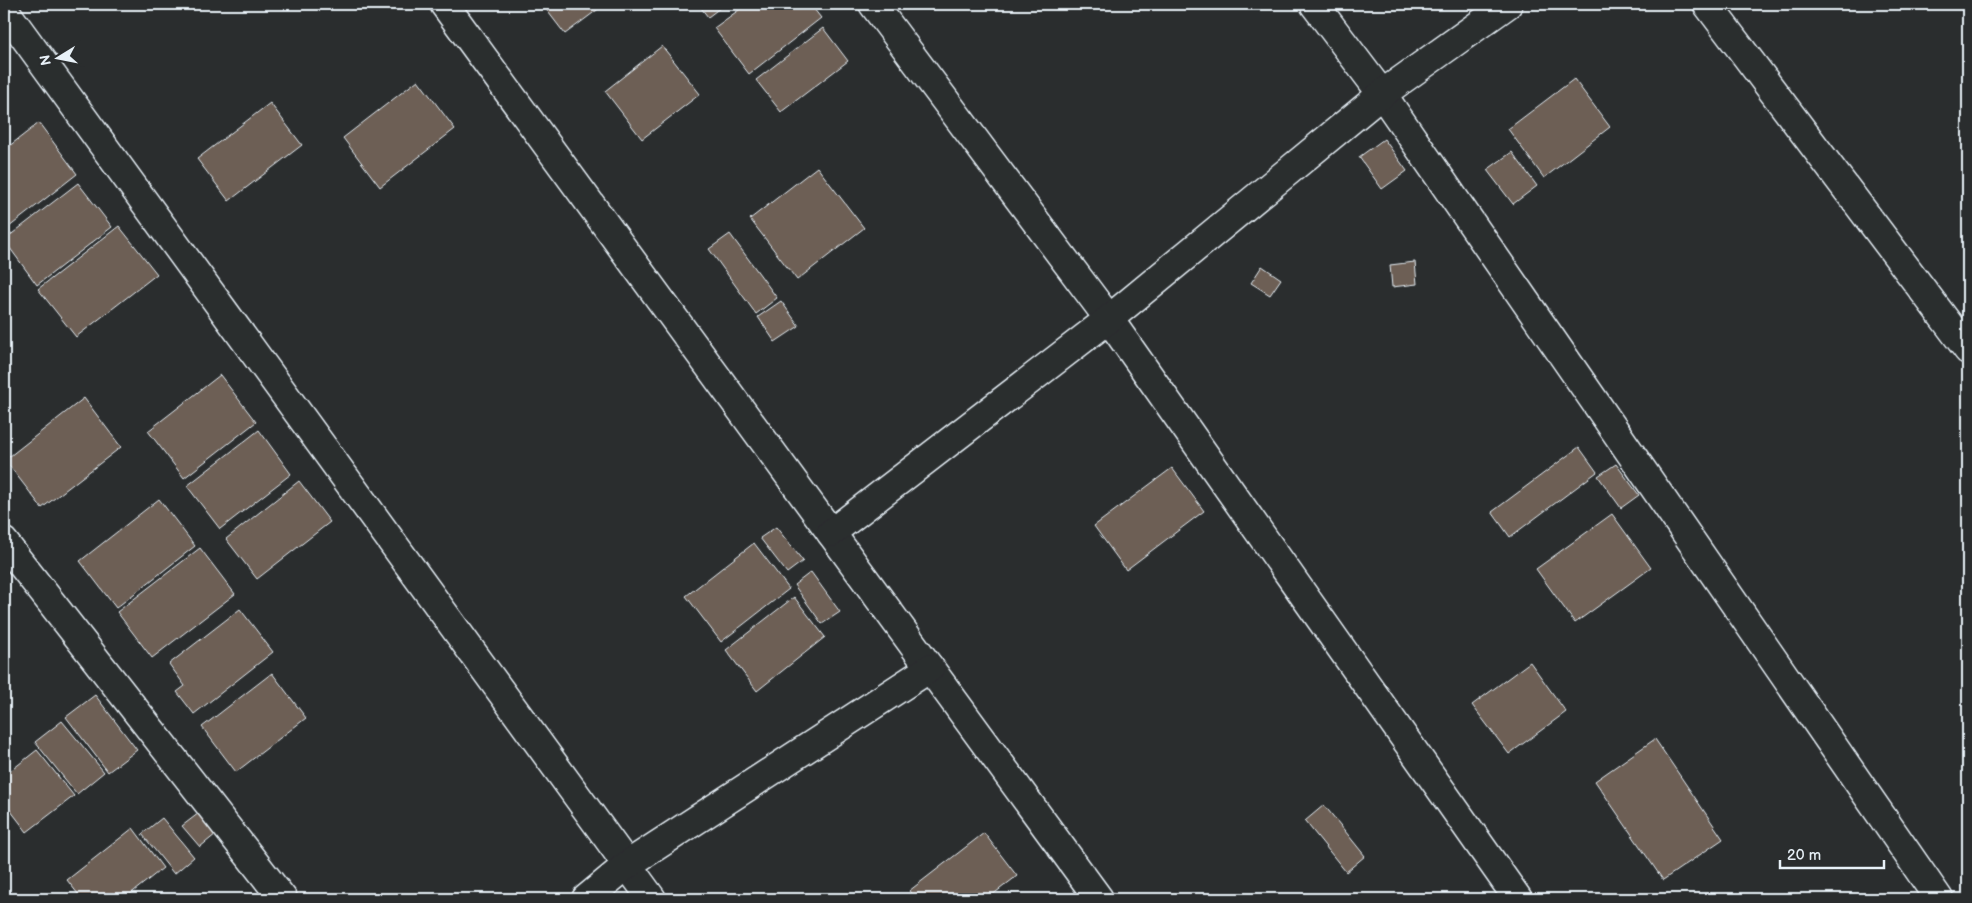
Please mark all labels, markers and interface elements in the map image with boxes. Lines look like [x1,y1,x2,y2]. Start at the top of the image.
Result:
north arrow [32,32,82,82]
text: N [36,54,55,67]
scale bar [1780,838,1883,870]
text: 20 m [1787,846,1821,865]

